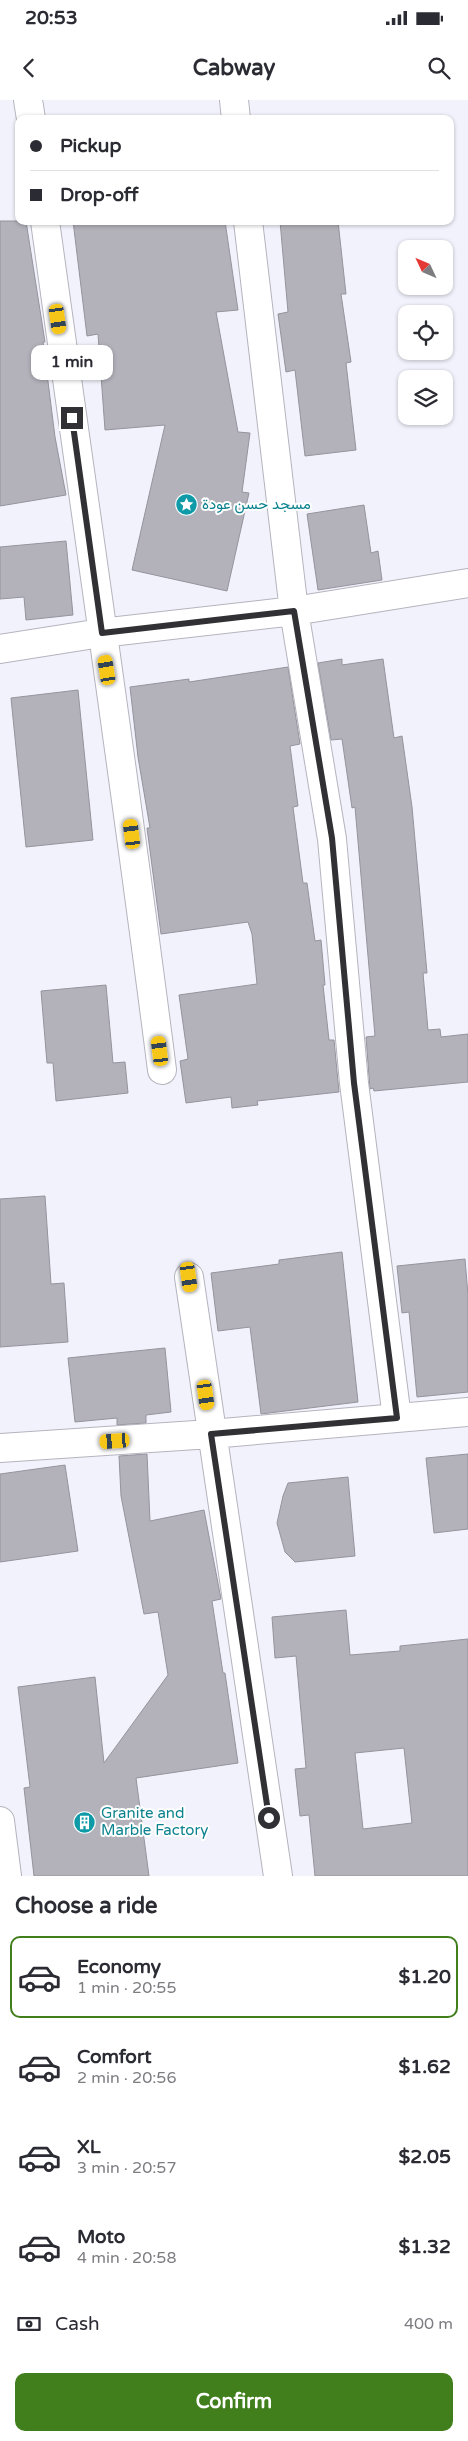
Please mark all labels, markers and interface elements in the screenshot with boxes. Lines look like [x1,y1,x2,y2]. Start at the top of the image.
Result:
text: 20:53 [25,7,78,29]
icon: back [15,54,43,82]
icon: search [425,54,453,82]
text: Cabway [193,55,275,81]
text: Pickup [60,135,121,157]
text: Drop-off [60,184,139,206]
north arrow [398,240,452,295]
map controls [398,240,453,425]
car [48,303,67,335]
button: locate [398,305,453,360]
callout: 1 min [31,346,113,380]
text: 1 min [51,352,93,372]
button: layers [398,370,453,425]
route end [61,407,83,429]
place icon: مسجد حسن عودة [174,492,198,516]
place label: مسجد حسن عودة [202,495,311,514]
car [97,654,116,686]
car [122,818,141,850]
car [150,1035,169,1067]
car [179,1261,198,1293]
car [196,1379,215,1411]
car [99,1432,130,1450]
place label: Granite and Marble Factory [101,1804,208,1839]
route start [258,1807,280,1829]
building icon: Granite and Marble Factory [73,1810,97,1834]
text: Choose a ride [15,1893,158,1919]
icon: car [17,1955,62,2000]
text: Economy [77,1956,161,1978]
text: $1.20 [399,1966,451,1988]
text: 1 min · 20:55 [77,1978,176,1998]
icon: car [17,2045,62,2090]
text: Comfort [77,2046,151,2068]
text: $1.62 [399,2056,451,2078]
text: 2 min · 20:56 [77,2068,176,2088]
icon: car [17,2135,62,2180]
text: XL [77,2136,101,2158]
text: $2.05 [399,2146,451,2168]
text: 3 min · 20:57 [77,2158,176,2178]
icon: car [17,2225,62,2270]
text: Moto [77,2226,125,2248]
text: $1.32 [399,2236,451,2258]
text: 4 min · 20:58 [77,2248,176,2268]
icon: cash [15,2310,43,2338]
text: Cash [55,2313,100,2335]
text: 400 m [404,2314,453,2334]
button: Confirm [15,2373,453,2431]

